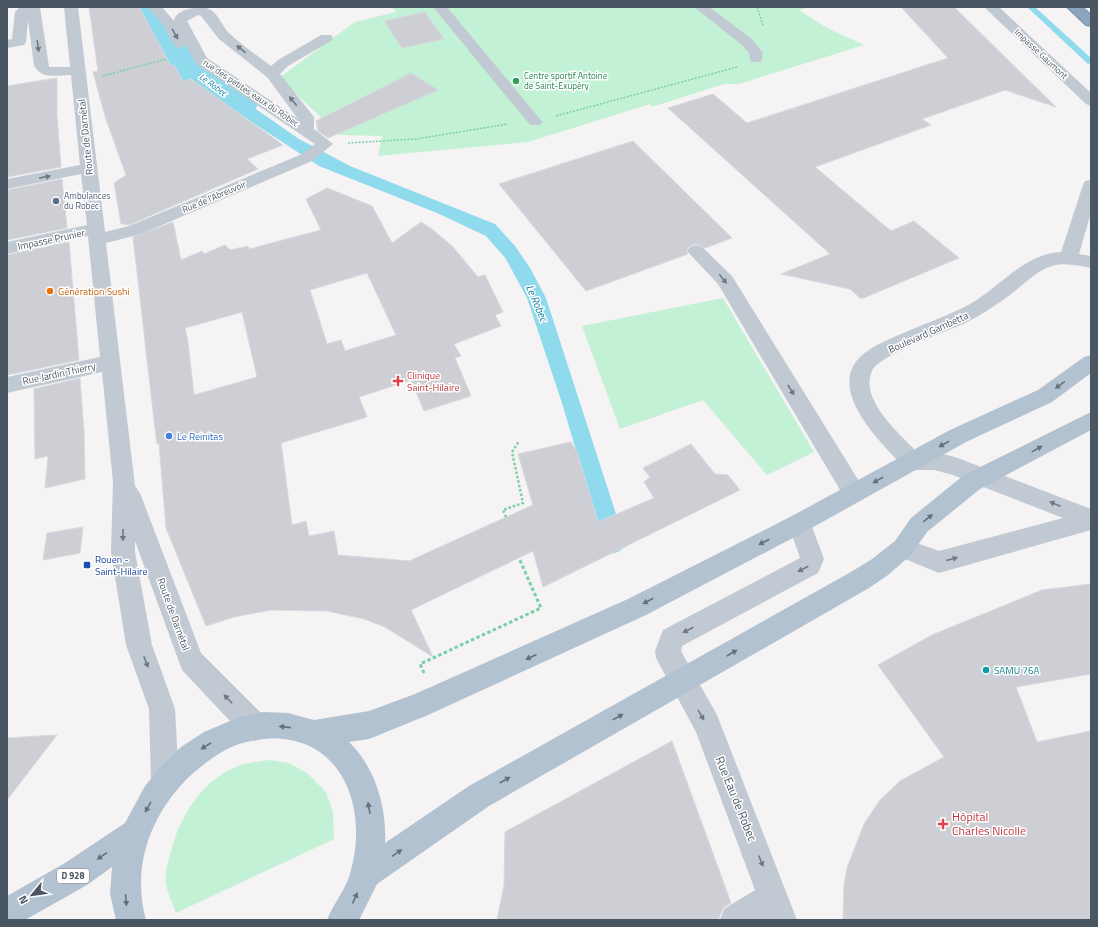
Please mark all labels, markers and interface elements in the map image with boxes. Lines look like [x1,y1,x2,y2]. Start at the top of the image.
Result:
street label: Impasse Gaumont [1012,25,1072,82]
one-way arrow [171,28,178,40]
one-way arrow [35,40,41,52]
one-way arrow [236,45,247,54]
street label: rue des petites eaux du Robec [201,56,302,130]
place label: Centre sportif Antoine de Saint-Exupéry [524,69,608,92]
water label: Le Robec [197,70,231,100]
marker: Centre sportif Antoine de Saint-Exupéry [511,76,521,86]
one-way arrow [289,95,298,106]
street label: Route de Darnétal [74,98,97,176]
one-way arrow [39,173,51,179]
street label: Rue de l'Abreuvoir [180,177,248,216]
place label: Ambulances du Robec [64,189,110,212]
marker: Ambulances du Robec [51,196,61,206]
street label: Impasse Prunier [16,225,87,254]
one-way arrow [719,274,728,285]
water label: Le Robec [522,282,553,325]
place label: Génération Sushi [58,284,130,299]
marker: Génération Sushi [45,286,55,296]
street label: Boulevard Gambetta [886,308,971,357]
street label: Rue Jardin Thierry [21,358,97,389]
place label: Clinique Saint-Hilaire [407,368,459,395]
marker: Clinique Saint-Hilaire [392,375,404,387]
one-way arrow [1054,381,1065,389]
one-way arrow [787,384,794,396]
place label: Le Reinitas [177,429,223,444]
marker: Le Reinitas [164,431,174,441]
one-way arrow [938,440,950,447]
one-way arrow [1031,446,1043,453]
one-way arrow [872,477,884,483]
one-way arrow [1048,501,1060,507]
one-way arrow [922,514,933,523]
one-way arrow [120,529,126,542]
one-way arrow [758,539,770,545]
place label: Rouen - Saint-Hilaire [95,552,147,579]
one-way arrow [947,556,959,562]
marker: Rouen - Saint-Hilaire [82,560,92,570]
one-way arrow [797,566,808,573]
street label: Route de Darnétal [153,576,194,652]
one-way arrow [642,598,654,605]
one-way arrow [682,627,693,633]
one-way arrow [726,650,737,657]
one-way arrow [525,654,536,660]
one-way arrow [144,657,150,669]
place label: SAMU 76A [994,663,1040,678]
marker: SAMU 76A [981,665,991,675]
one-way arrow [223,694,233,704]
one-way arrow [698,709,705,721]
one-way arrow [612,713,624,720]
one-way arrow [279,723,291,730]
one-way arrow [201,742,211,750]
street label: Rue Eau de Robec [711,753,762,844]
one-way arrow [499,777,511,784]
one-way arrow [144,801,151,813]
one-way arrow [366,802,372,814]
place label: Hôpital Charles Nicolle [952,807,1026,840]
marker: Hôpital Charles Nicolle [937,818,949,830]
one-way arrow [391,849,403,856]
one-way arrow [97,852,107,860]
one-way arrow [758,856,764,868]
road number: D 928 [57,869,89,883]
north arrow [12,875,52,915]
one-way arrow [352,892,358,904]
text: N [14,893,32,907]
one-way arrow [123,894,130,906]

